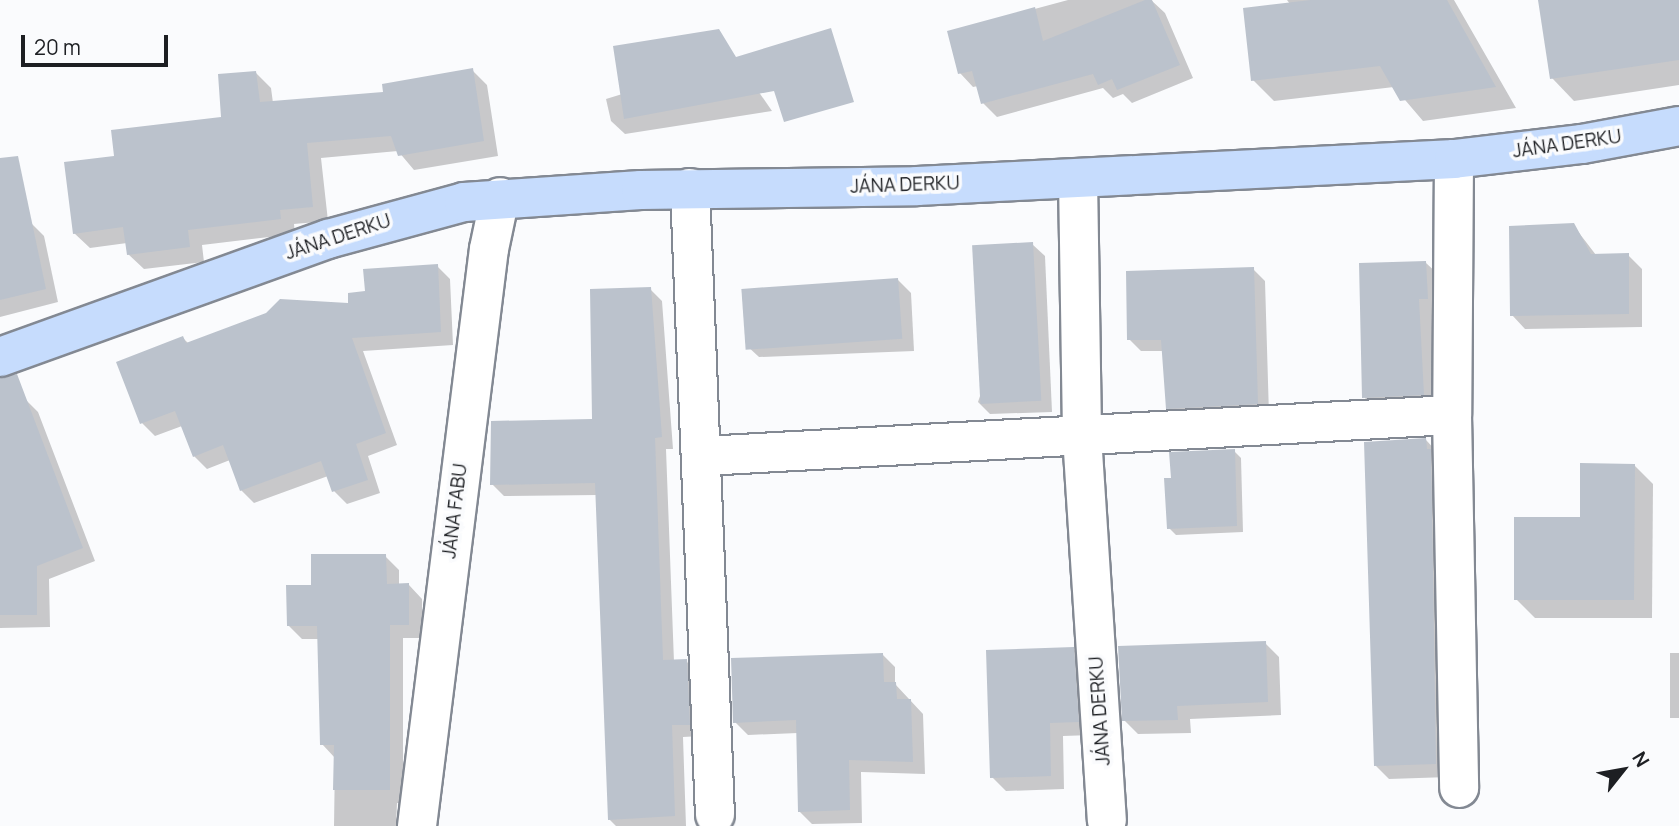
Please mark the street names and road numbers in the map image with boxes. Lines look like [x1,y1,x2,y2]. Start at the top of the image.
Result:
street label: JÁNA DERKU [1511,125,1623,163]
street label: JÁNA DERKU [850,172,960,198]
street label: JÁNA DERKU [282,209,394,265]
street label: JÁNA FABU [438,462,472,560]
street label: JÁNA DERKU [1085,656,1115,766]

